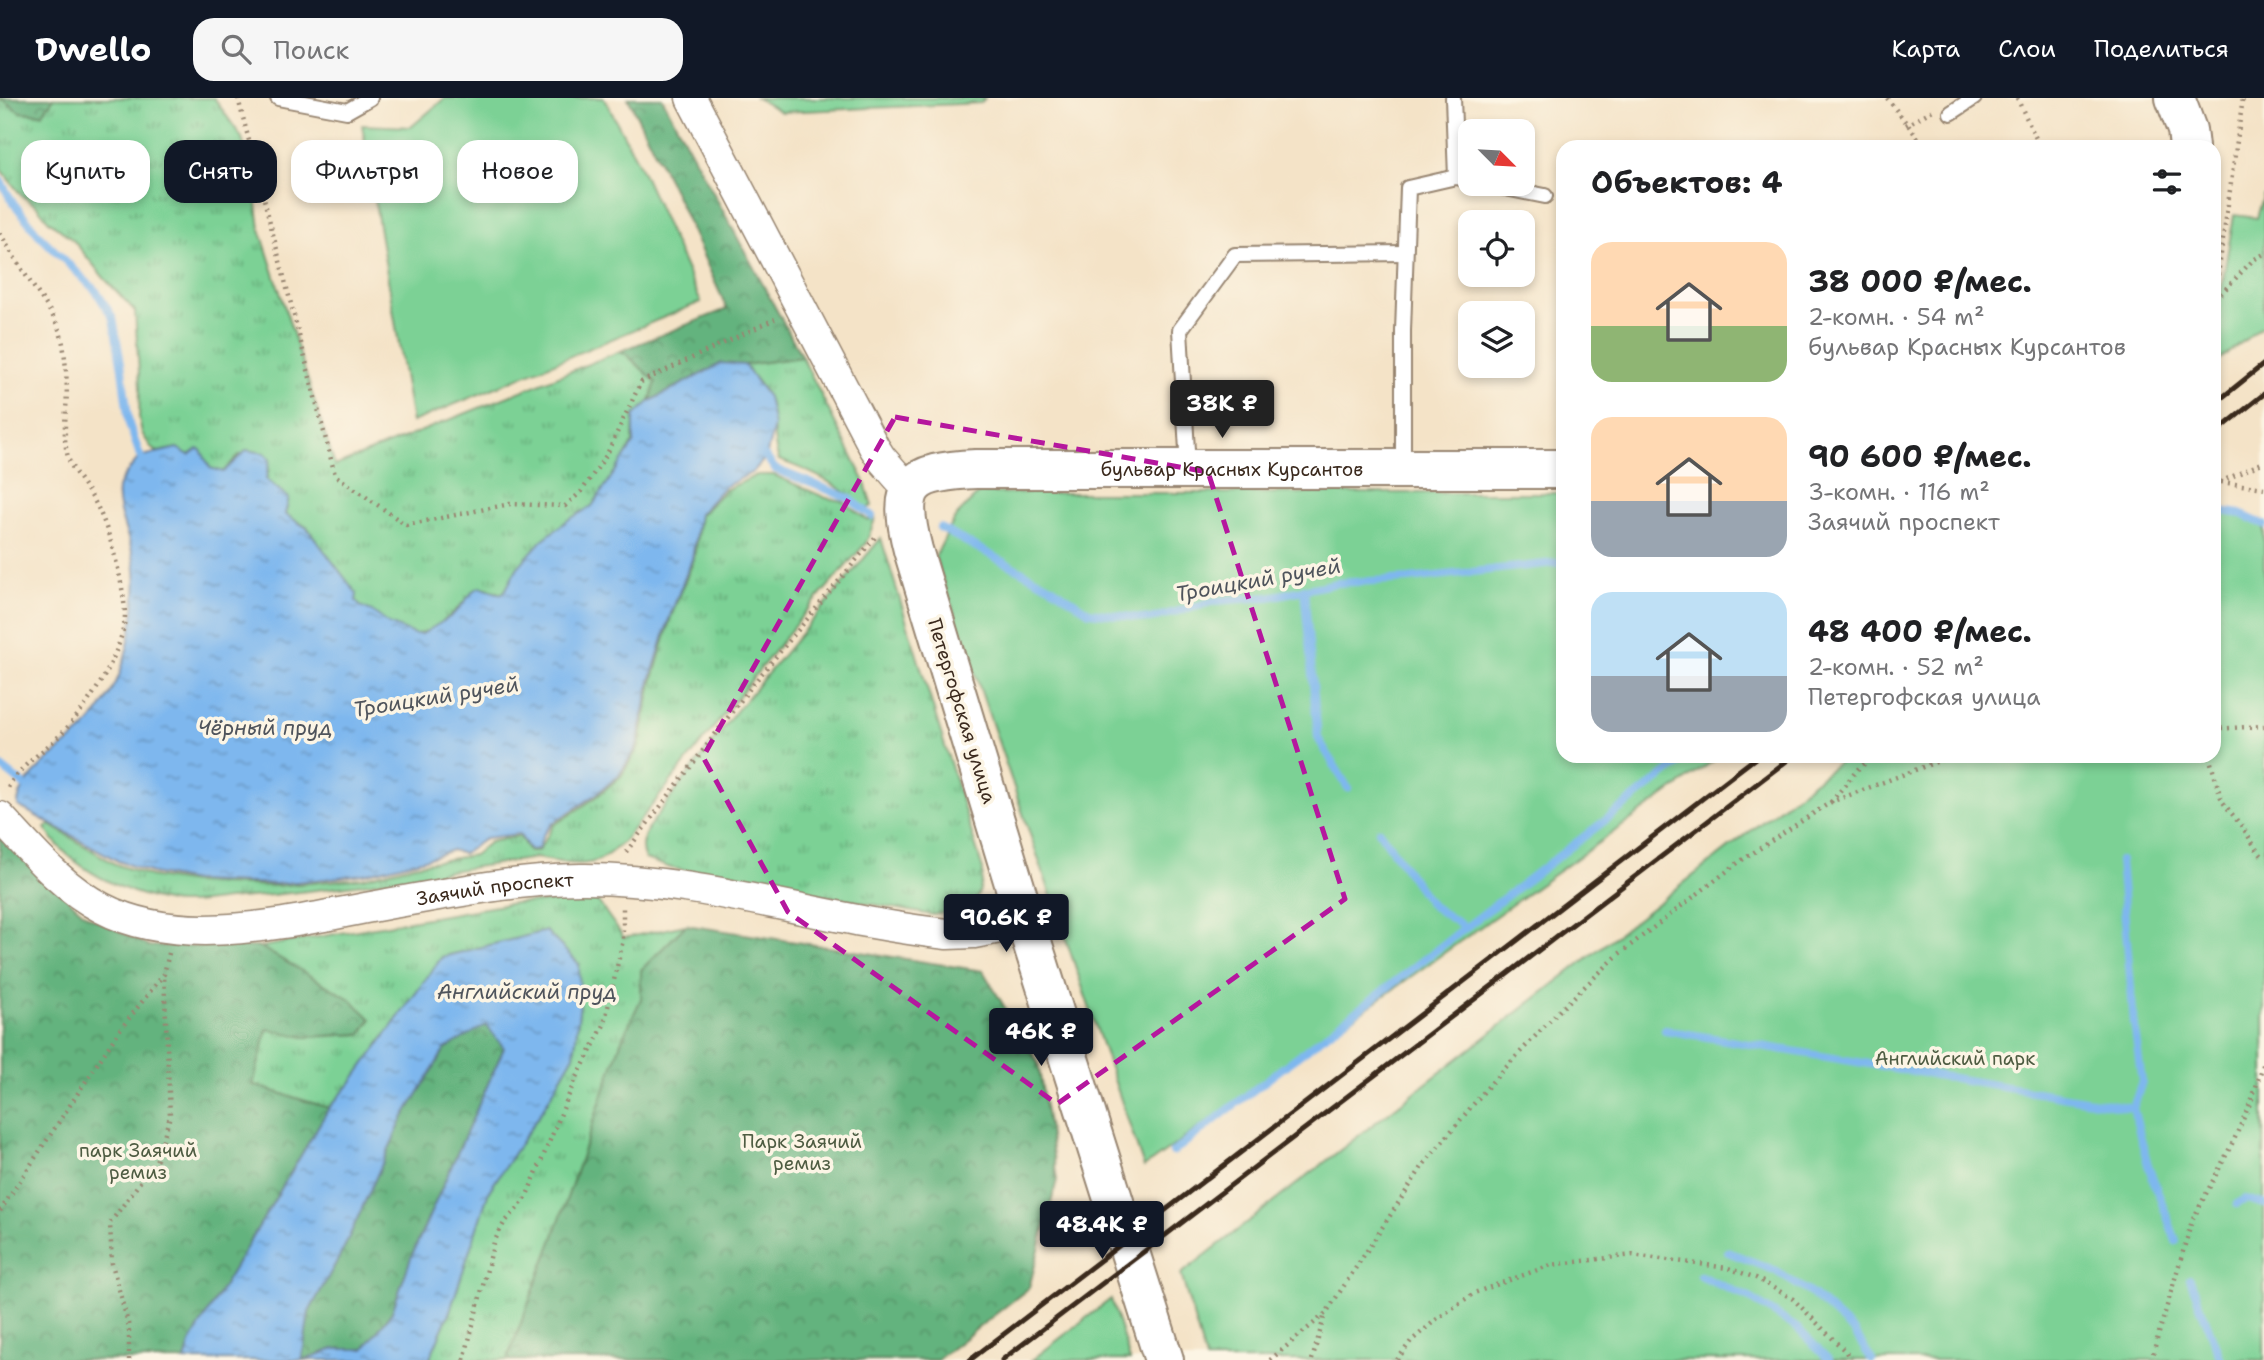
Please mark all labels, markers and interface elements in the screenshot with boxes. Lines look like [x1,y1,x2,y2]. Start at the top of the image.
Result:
search box [193,18,683,81]
text: Dwello [35,27,151,72]
icon: search [217,30,255,68]
text: Поиск [273,32,349,67]
text: Карта [1892,33,1960,65]
text: Слои [1998,33,2056,65]
text: Поделиться [2094,33,2229,65]
north arrow [1458,119,1535,196]
map controls [1458,119,1535,378]
chip: Купить [21,140,150,203]
chip: Снять [164,140,277,203]
chip: Фильтры [291,140,443,203]
chip: Новое [457,140,578,203]
text: Объектов: 4 [1591,162,1783,203]
icon: filters [2148,163,2186,201]
button: locate [1458,210,1535,287]
text: 38 000 ₽/мес. [1808,261,2032,302]
icon: home [1647,270,1731,354]
button: layers [1458,301,1535,378]
text: 2-комн. · 54 m² [1808,302,1985,332]
text: бульвар Красных Курсантов [1808,332,2126,362]
pin: 38K ₽ [1173,380,1271,440]
text: 38K ₽ [1186,388,1258,418]
text: 90 600 ₽/мес. [1808,436,2032,477]
icon: home [1647,445,1731,529]
street label: бульвар Красных Курсантов [1101,457,1363,482]
text: 3-комн. · 116 m² [1808,477,1990,507]
text: Заячий проспект [1808,507,2000,537]
water label: Троицкий ручей [1173,552,1343,608]
text: 48 400 ₽/мес. [1808,611,2032,652]
street label: Петергофская улица [922,616,1002,807]
icon: home [1647,620,1731,704]
text: 2-комн. · 52 m² [1808,652,1984,682]
water label: Троицкий ручей [351,670,521,724]
text: Петергофская улица [1808,682,2040,712]
water label: Чёрный пруд [198,714,332,742]
street label: Заячий проспект [414,867,574,911]
pin: 90.6K ₽ [941,894,1071,954]
text: 90.6K ₽ [960,902,1052,932]
water label: Английский пруд [437,978,617,1006]
pin: 46K ₽ [992,1009,1090,1068]
text: 46K ₽ [1005,1016,1077,1046]
park label: Английский парк [1875,1046,2035,1071]
park label: Парк Заячий ремиз [742,1129,862,1176]
park label: парк Заячий ремиз [79,1138,197,1185]
pin: 48.4K ₽ [1037,1202,1167,1261]
text: 48.4K ₽ [1056,1209,1148,1239]

